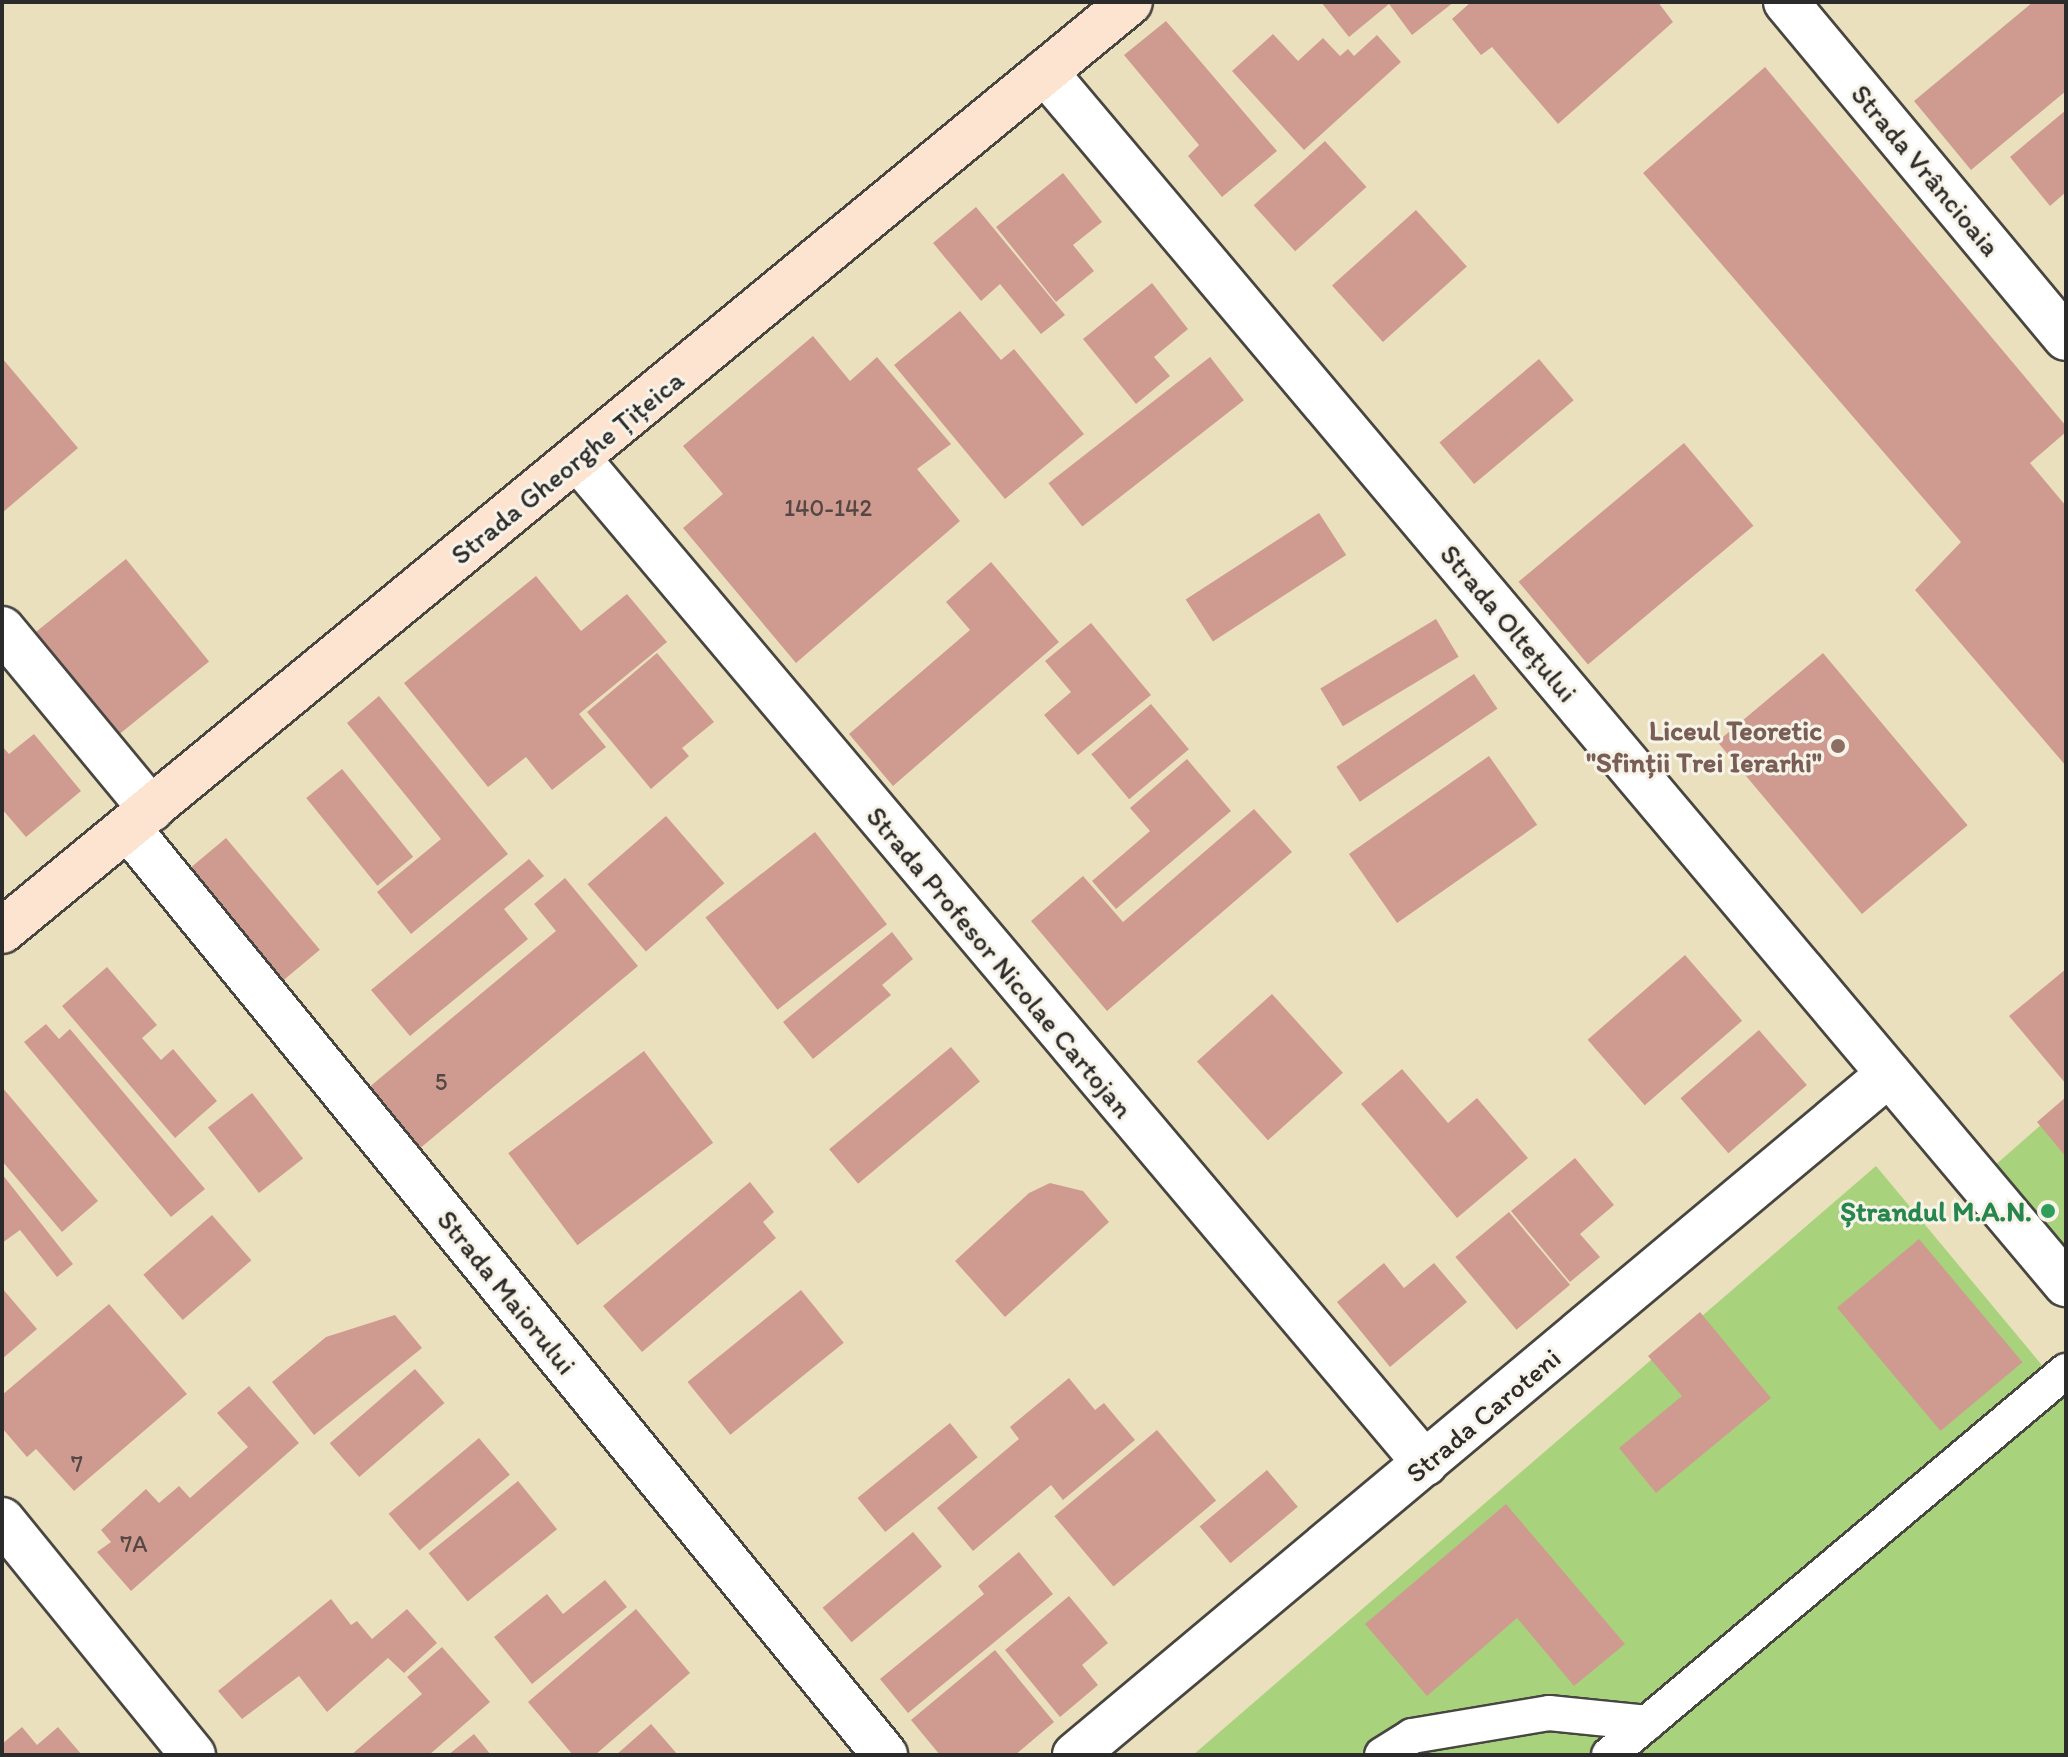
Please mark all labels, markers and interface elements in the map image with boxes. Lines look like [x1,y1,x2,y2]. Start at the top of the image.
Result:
street label: Strada Vrâncioaia [1844,77,2008,263]
street label: Strada Gheorghe Țițeica [444,363,690,571]
house number: 140-142 [784,494,872,522]
street label: Strada Oltețului [1433,537,1585,709]
place label: Liceul Teoretic "Sfinții Trei Ierarhi" [1588,713,1822,779]
marker: Liceul Teoretic "Sfinții Trei Ierarhi" [1829,737,1847,755]
street label: Strada Profesor Nicolae Cartojan [859,799,1141,1125]
house number: 5 [435,1068,447,1096]
place label: Ștrandul M.A.N. [1840,1194,2032,1228]
marker: Ștrandul M.A.N. [2039,1202,2057,1220]
street label: Strada Maiorului [430,1203,584,1381]
street label: Strada Caroteni [1399,1341,1567,1489]
house number: 7 [71,1450,83,1478]
house number: 7A [120,1530,148,1558]

